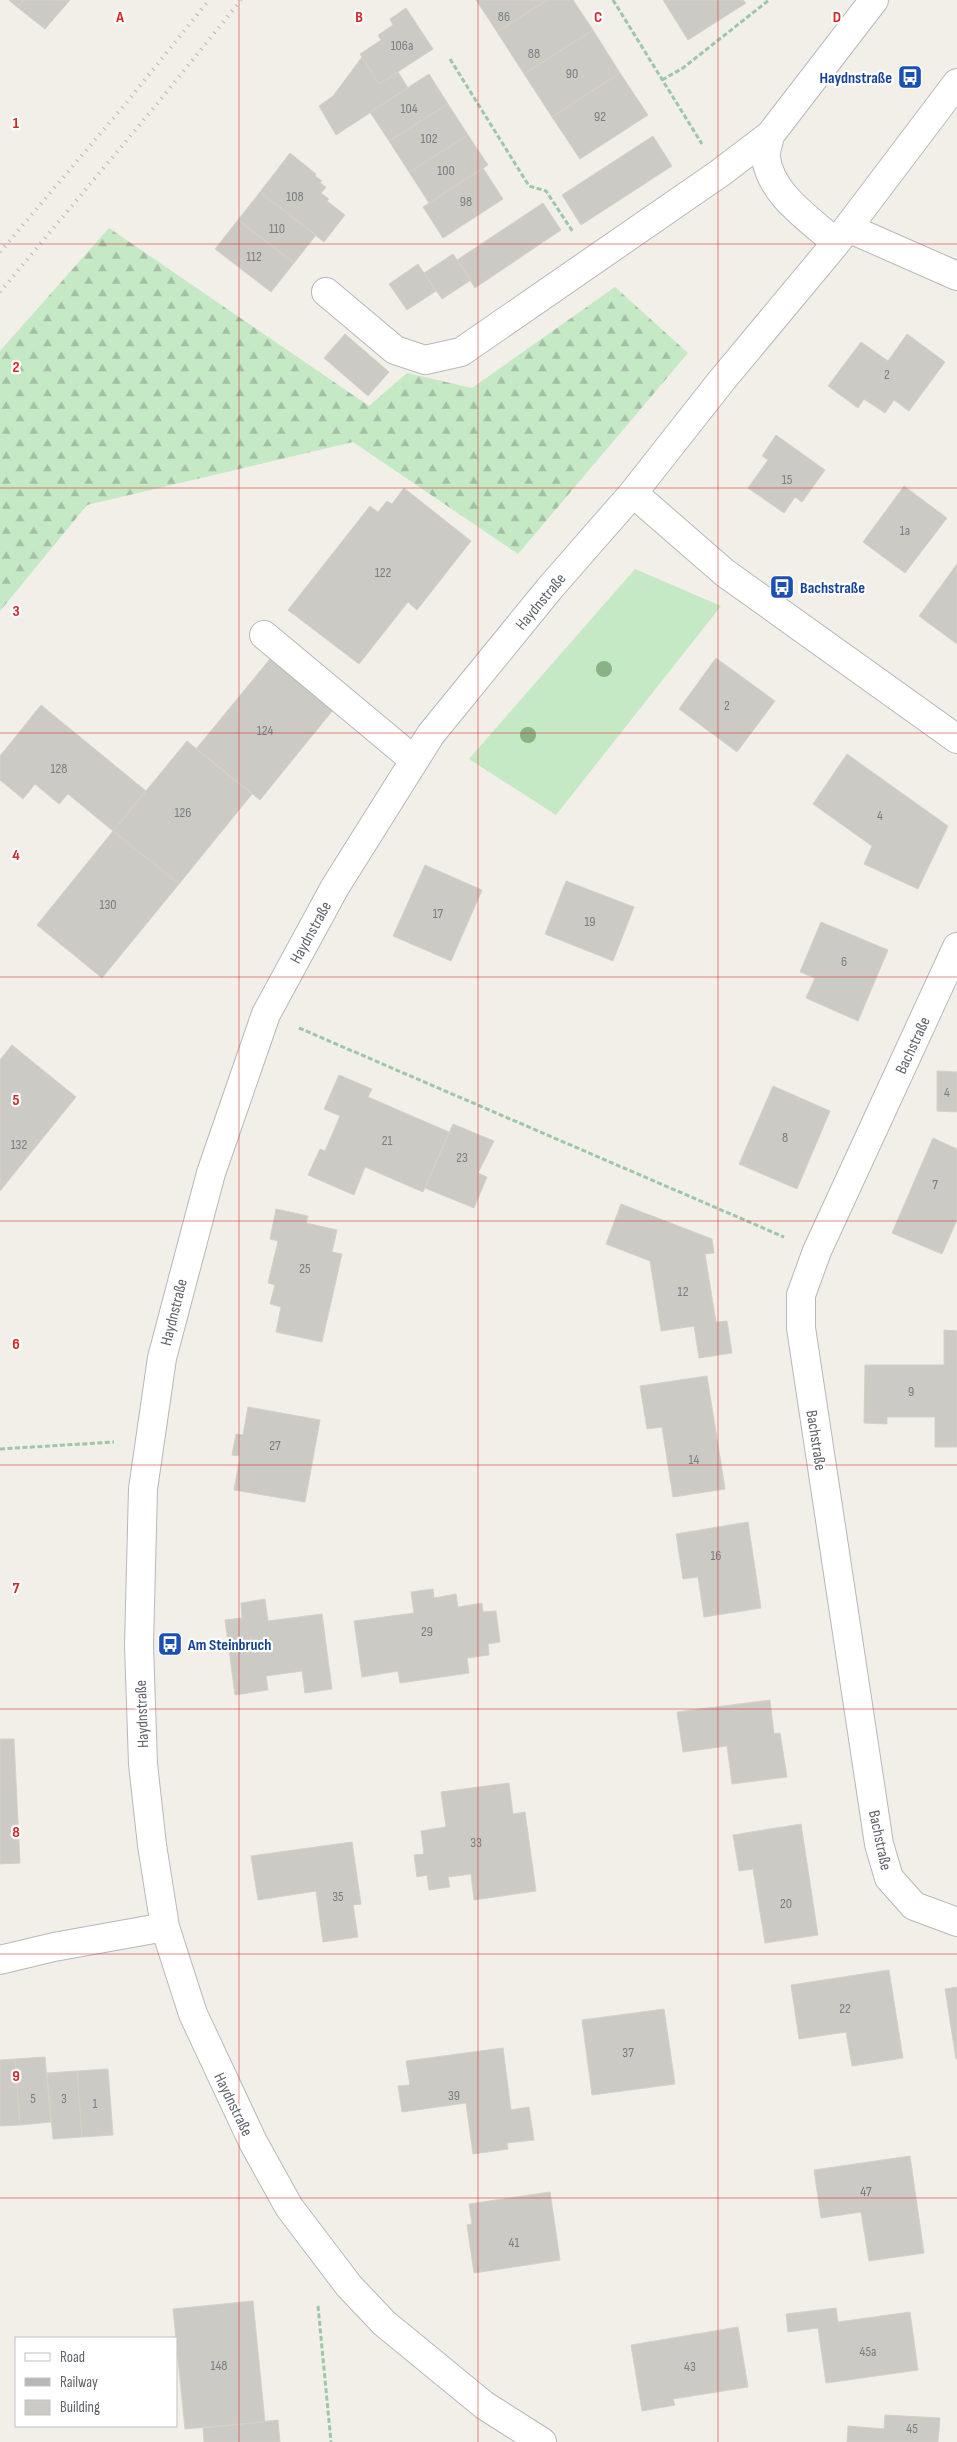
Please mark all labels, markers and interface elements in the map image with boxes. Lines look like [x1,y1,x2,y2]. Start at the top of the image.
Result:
text: A [115,8,124,27]
text: B [355,8,363,27]
house number: 86 [498,8,510,25]
text: C [594,8,602,27]
text: D [833,8,841,27]
house number: 106a [391,37,413,54]
house number: 88 [528,45,540,62]
bus stop icon: Haydnstraße [897,64,923,90]
house number: 90 [566,65,578,82]
place label: Haydnstraße [820,69,892,88]
house number: 104 [401,100,418,117]
house number: 92 [594,108,606,125]
text: 1 [13,114,20,133]
house number: 102 [421,130,438,147]
house number: 100 [437,162,455,179]
house number: 108 [286,188,304,205]
house number: 98 [460,193,472,210]
house number: 110 [269,220,285,237]
house number: 112 [246,248,262,265]
text: 2 [12,358,20,377]
house number: 2 [884,366,890,383]
house number: 15 [782,471,793,488]
house number: 1a [900,522,910,539]
house number: 122 [375,564,392,581]
street label: Haydnstraße [512,570,570,634]
bus stop icon: Bachstraße [769,574,795,600]
place label: Bachstraße [800,579,865,598]
text: 3 [12,602,20,621]
house number: 2 [724,697,730,714]
house number: 124 [257,722,273,739]
house number: 128 [51,760,67,777]
house number: 126 [175,804,191,821]
house number: 4 [877,807,883,824]
text: 4 [12,846,20,865]
house number: 130 [99,896,117,913]
street label: Haydnstraße [287,898,336,967]
house number: 17 [433,905,444,922]
house number: 19 [584,913,596,930]
house number: 6 [841,953,847,970]
street label: Bachstraße [892,1014,935,1077]
house number: 4 [944,1084,950,1101]
text: 5 [12,1091,20,1110]
house number: 8 [782,1129,788,1146]
house number: 21 [382,1132,392,1149]
house number: 132 [11,1136,27,1153]
house number: 23 [456,1149,468,1166]
house number: 7 [932,1176,938,1193]
house number: 25 [299,1260,311,1277]
street label: Haydnstraße [157,1277,192,1348]
house number: 12 [678,1283,689,1300]
text: 6 [12,1335,20,1354]
house number: 9 [908,1383,914,1400]
street label: Bachstraße [801,1409,830,1472]
house number: 27 [269,1437,281,1454]
house number: 14 [689,1451,700,1468]
house number: 16 [710,1547,722,1564]
text: 7 [13,1579,20,1598]
house number: 29 [421,1623,433,1640]
bus stop icon: Am Steinbruch [157,1631,183,1657]
place label: Am Steinbruch [187,1636,271,1655]
street label: Haydnstraße [132,1680,153,1748]
street label: Bachstraße [864,1809,895,1872]
text: 8 [12,1823,20,1842]
house number: 33 [470,1834,482,1851]
house number: 35 [332,1888,344,1905]
house number: 20 [780,1895,792,1912]
house number: 22 [839,2000,851,2017]
house number: 37 [622,2044,634,2061]
text: 9 [12,2067,20,2086]
street label: Haydnstraße [209,2070,256,2139]
house number: 39 [448,2087,460,2104]
house number: 5 [30,2090,36,2107]
house number: 3 [61,2090,67,2107]
house number: 1 [93,2095,98,2112]
house number: 47 [860,2183,872,2200]
house number: 41 [509,2234,519,2251]
legend [15,2337,178,2427]
house number: 45a [860,2343,876,2360]
text: Road [60,2348,85,2367]
house number: 148 [211,2357,227,2374]
house number: 43 [684,2358,696,2375]
text: Railway [60,2373,98,2392]
text: Building [60,2398,100,2417]
house number: 45 [906,2420,918,2437]

